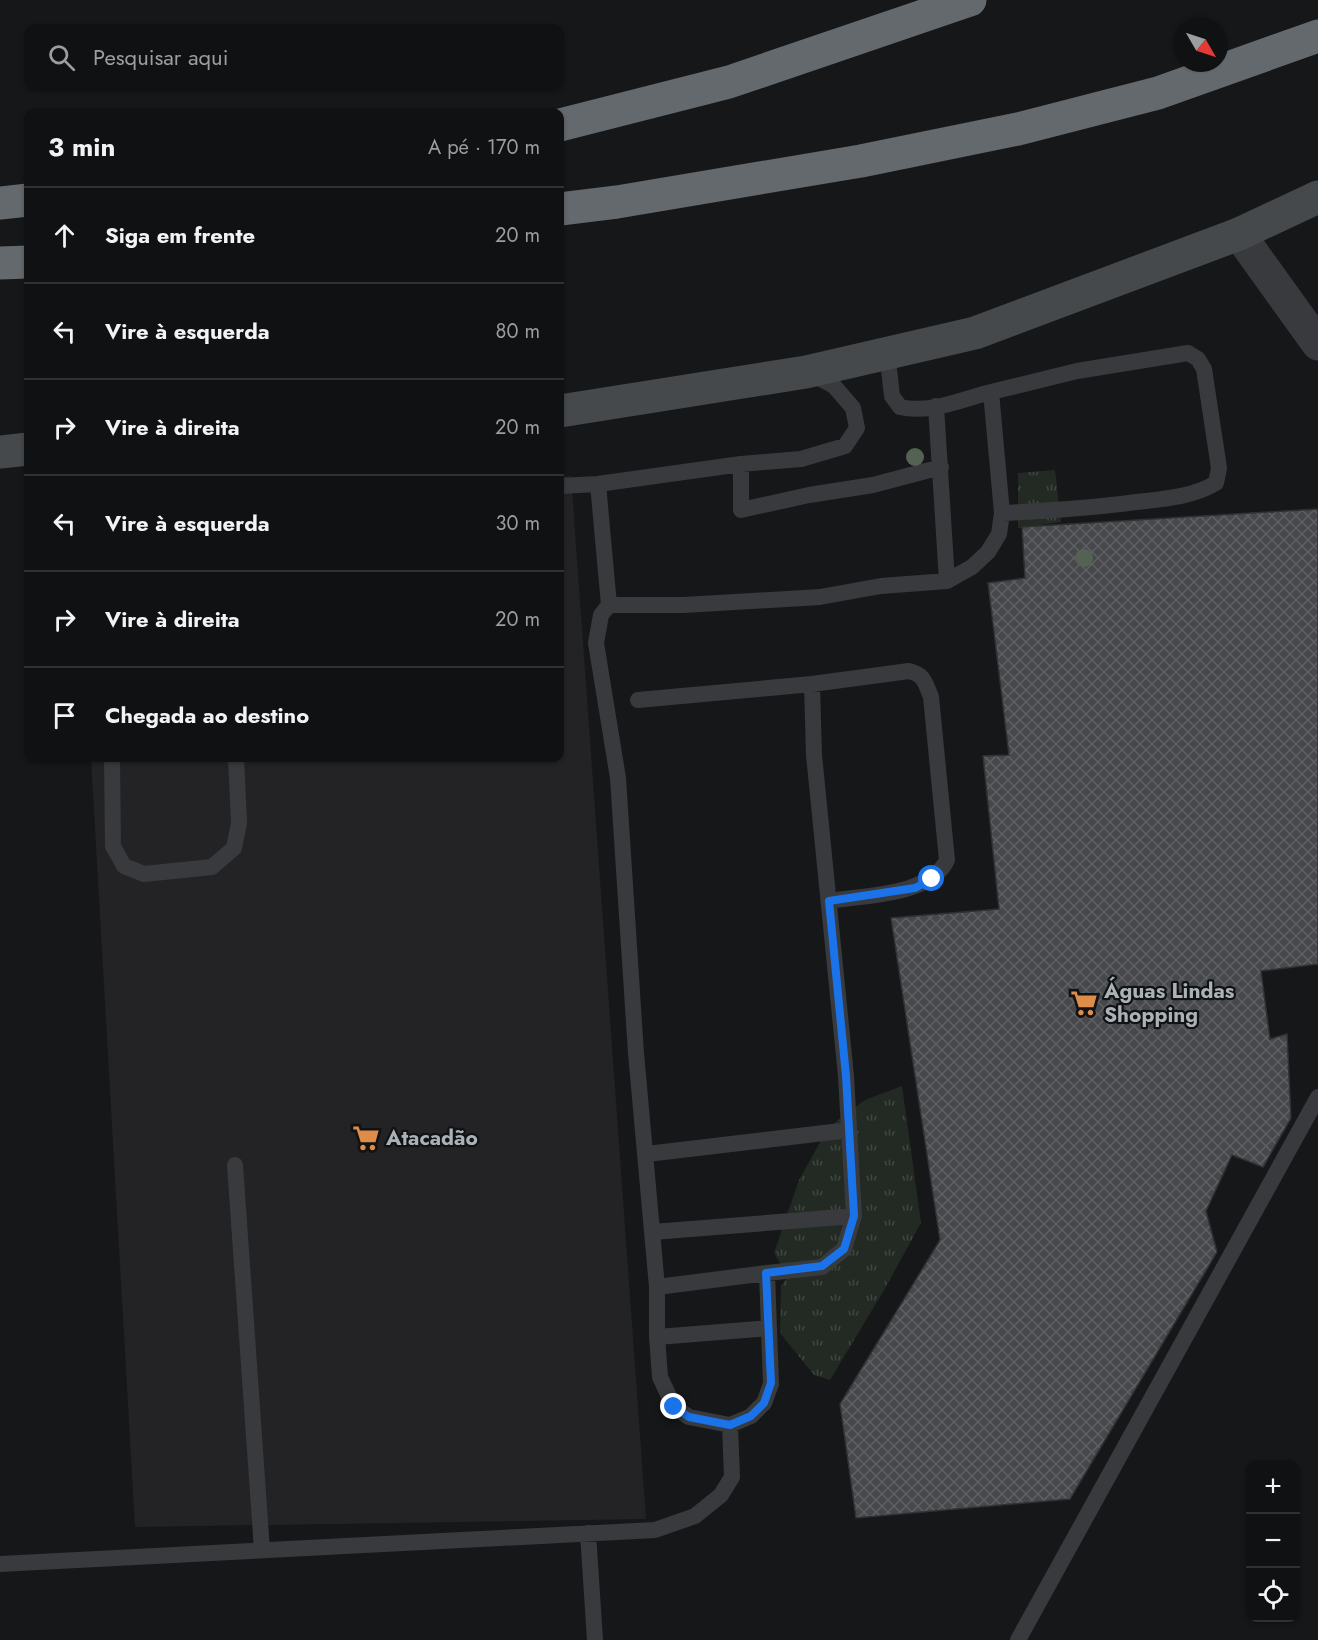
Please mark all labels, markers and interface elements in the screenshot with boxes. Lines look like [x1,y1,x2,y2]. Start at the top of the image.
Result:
north arrow [1174,18,1228,72]
search box [24,24,564,90]
icon: search [45,41,78,74]
text: Pesquisar aqui [93,41,228,73]
text: 3 min [48,128,115,166]
text: A pé · 170 m [428,133,540,162]
icon: ahead [48,219,81,252]
text: Siga em frente [105,219,255,251]
text: 20 m [495,221,540,250]
icon: left [48,315,81,348]
text: Vire à esquerda [105,315,270,347]
text: 80 m [495,317,540,346]
icon: right [48,411,81,444]
text: Vire à direita [105,411,240,443]
text: 20 m [495,413,540,442]
icon: left [48,507,81,540]
text: Vire à esquerda [105,507,270,539]
text: 30 m [495,509,540,538]
icon: right [48,603,81,636]
text: Vire à direita [105,603,240,635]
text: 20 m [495,605,540,634]
icon: arrive [48,699,81,732]
text: Chegada ao destino [105,699,309,731]
route start [918,865,944,891]
place label: Águas Lindas Shopping [1103,976,1235,1030]
supermarket icon: Águas Lindas Shopping [1069,988,1099,1018]
supermarket icon: Atacadão [351,1123,381,1153]
place label: Atacadão [385,1123,478,1153]
route end [660,1393,686,1419]
map controls [1246,1460,1300,1622]
button: + [1246,1460,1300,1514]
button: − [1246,1514,1300,1568]
button: locate [1246,1568,1300,1622]

